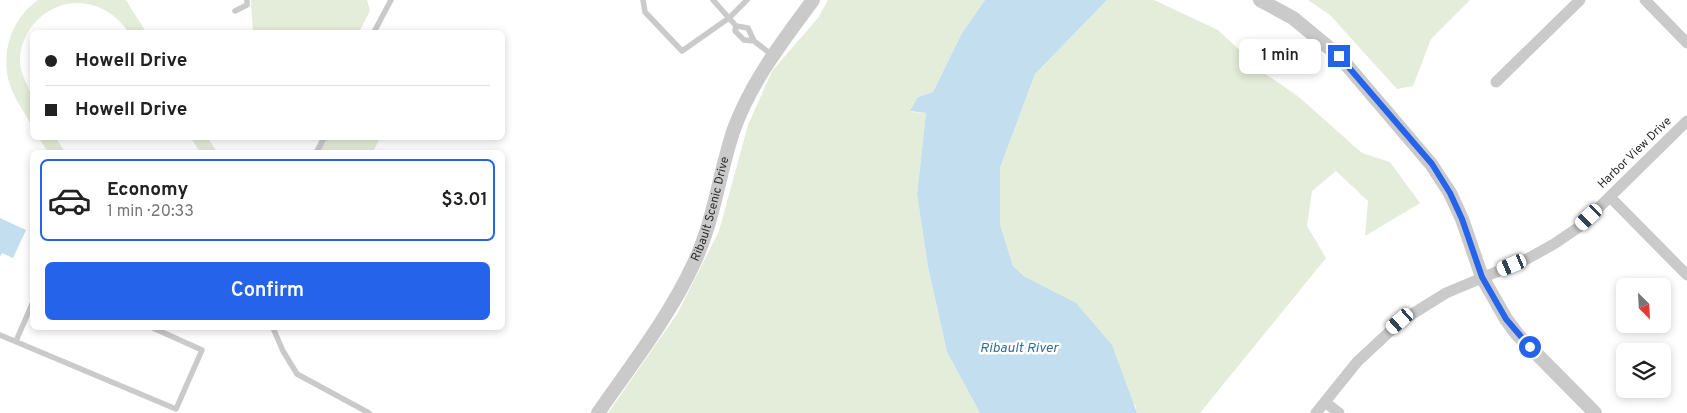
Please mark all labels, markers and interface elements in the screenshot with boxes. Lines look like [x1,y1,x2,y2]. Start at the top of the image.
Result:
callout: 1 min [1239,38,1322,74]
route end [1328,45,1350,67]
text: 1 min [1261,46,1299,66]
text: Howell Drive [75,49,187,73]
text: Howell Drive [75,98,187,122]
street label: Harbor View Drive [1595,114,1675,192]
street label: Ribault Scenic Drive [688,155,733,264]
icon: car [47,178,92,223]
text: Economy [107,178,188,202]
text: $3.01 [441,188,488,212]
car [1573,201,1605,233]
text: 1 min · 20:33 [107,202,194,222]
car [1495,252,1528,278]
button: Confirm [45,262,490,320]
north arrow [1616,278,1671,332]
map controls [1616,278,1671,398]
car [1383,305,1416,337]
route start [1519,336,1541,358]
water label: Ribault River [980,340,1060,357]
button: layers [1616,343,1671,398]

